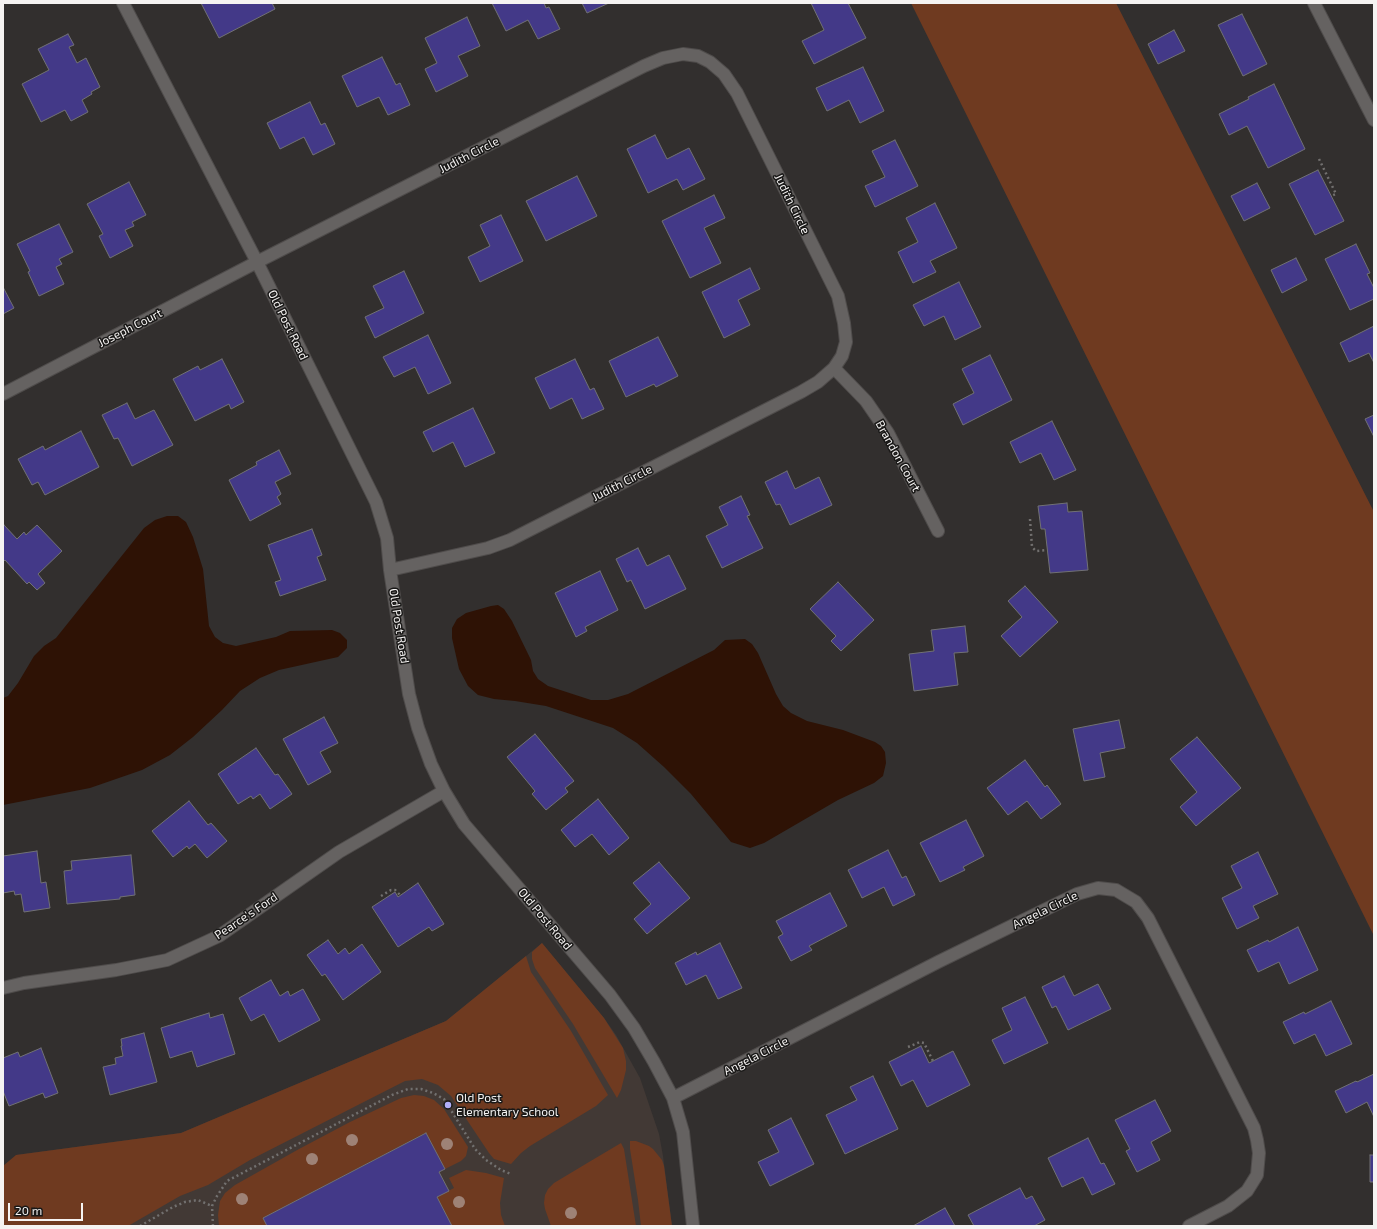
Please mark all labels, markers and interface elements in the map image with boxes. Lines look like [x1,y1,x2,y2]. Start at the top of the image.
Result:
street label: Judith Circle [437,134,501,176]
street label: Judith Circle [771,171,813,237]
street label: Old Post Road [265,288,311,362]
street label: Joseph Court [96,306,164,350]
street label: Brandon Court [873,418,923,494]
street label: Judith Circle [590,462,654,504]
street label: Old Post Road [386,587,412,665]
street label: Old Post Road [515,885,575,953]
street label: Angela Circle [1010,888,1080,932]
street label: Pearce's Ford [212,890,280,942]
street label: Angela Circle [721,1034,791,1078]
place label: Old Post Elementary School [456,1091,558,1119]
marker: Old Post Elementary School [443,1100,453,1110]
scale bar [10,1195,85,1221]
text: 20 m [15,1203,42,1217]

